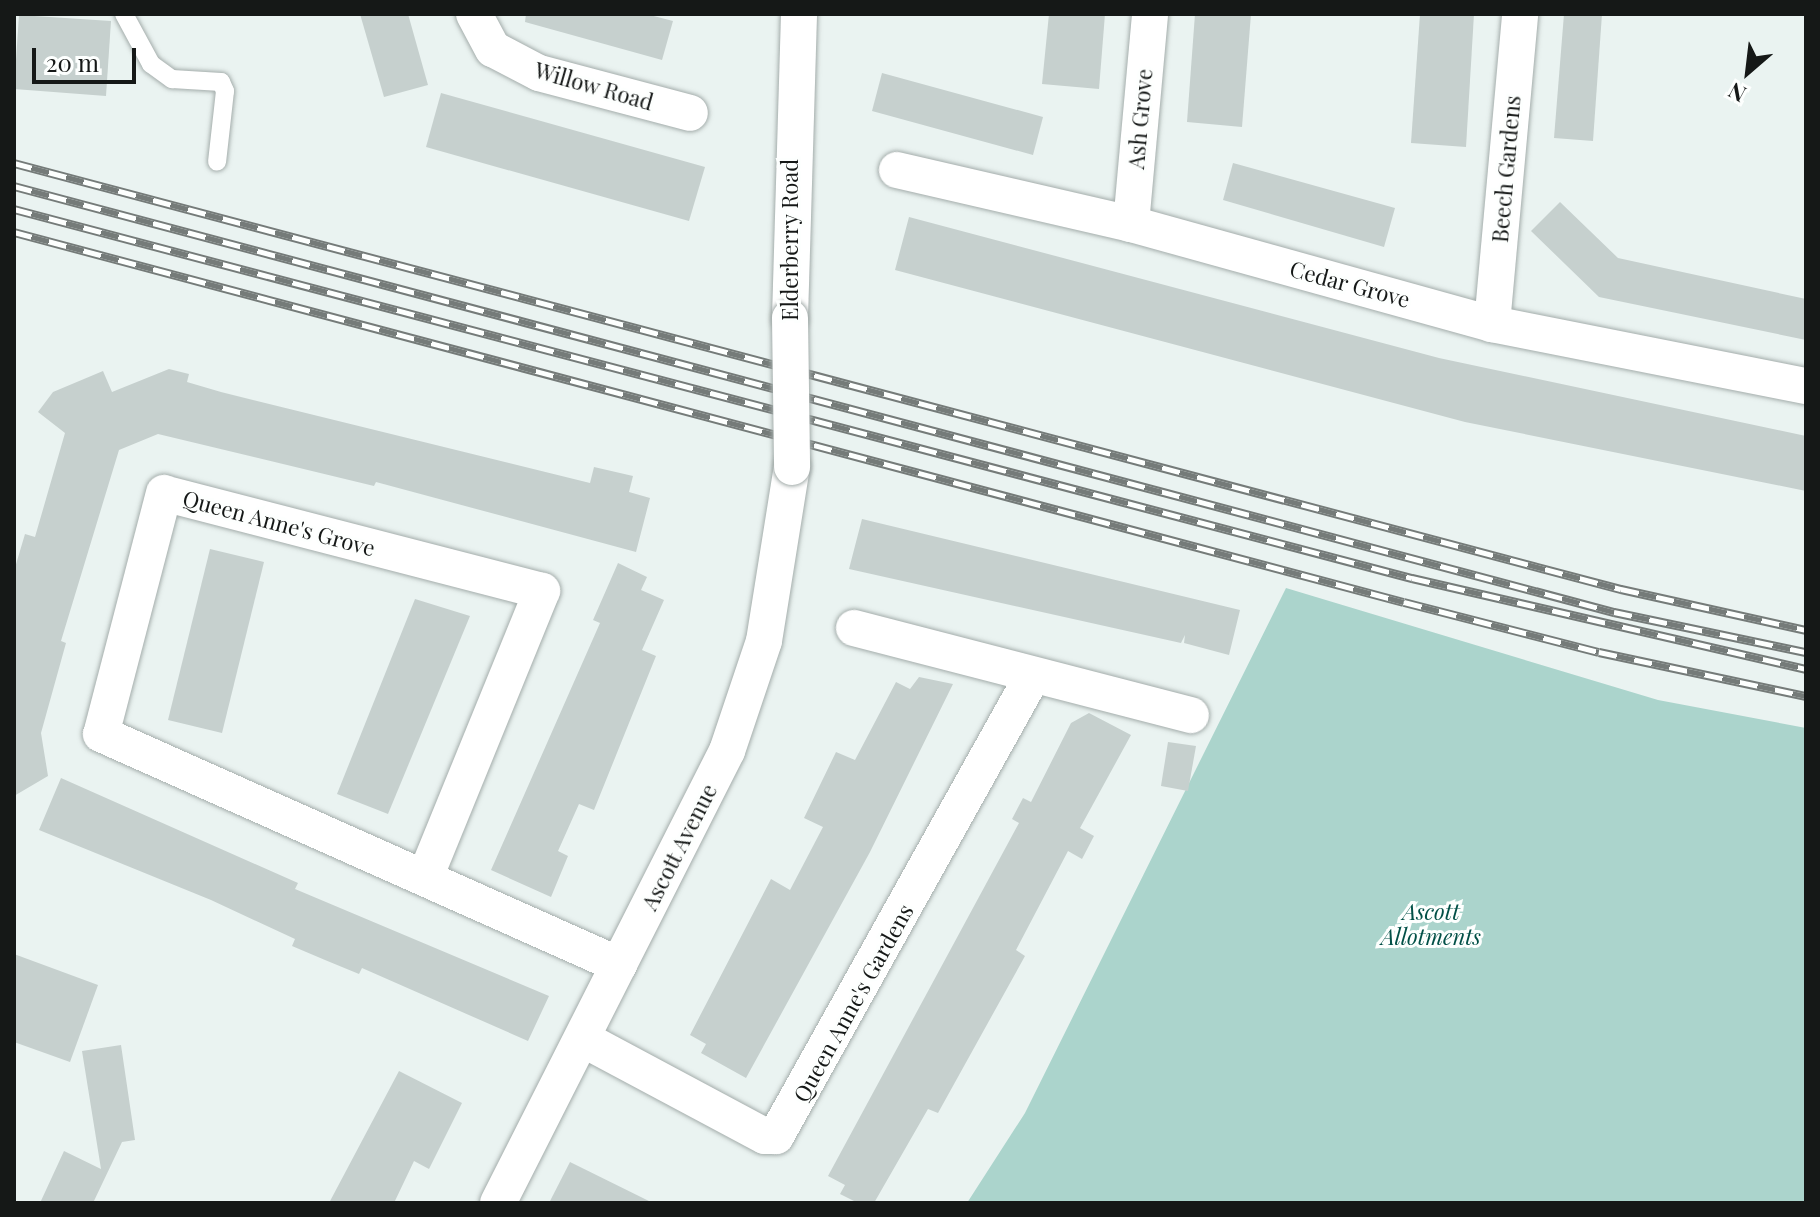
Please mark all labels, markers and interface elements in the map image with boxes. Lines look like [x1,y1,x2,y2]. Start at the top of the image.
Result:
scale bar [36,32,140,82]
north arrow [1708,32,1788,112]
text: 20 m [46,46,99,78]
street label: Willow Road [531,56,657,116]
street label: Ash Grove [1122,68,1158,170]
text: N [1723,76,1751,110]
street label: Beech Gardens [1486,94,1526,244]
street label: Elderberry Road [777,159,803,321]
street label: Cedar Grove [1287,255,1413,313]
street label: Queen Anne's Grove [180,485,378,561]
street label: Ascott Avenue [636,779,722,915]
park label: Ascott Allotments [1381,898,1481,950]
street label: Queen Anne's Gardens [787,899,919,1107]

